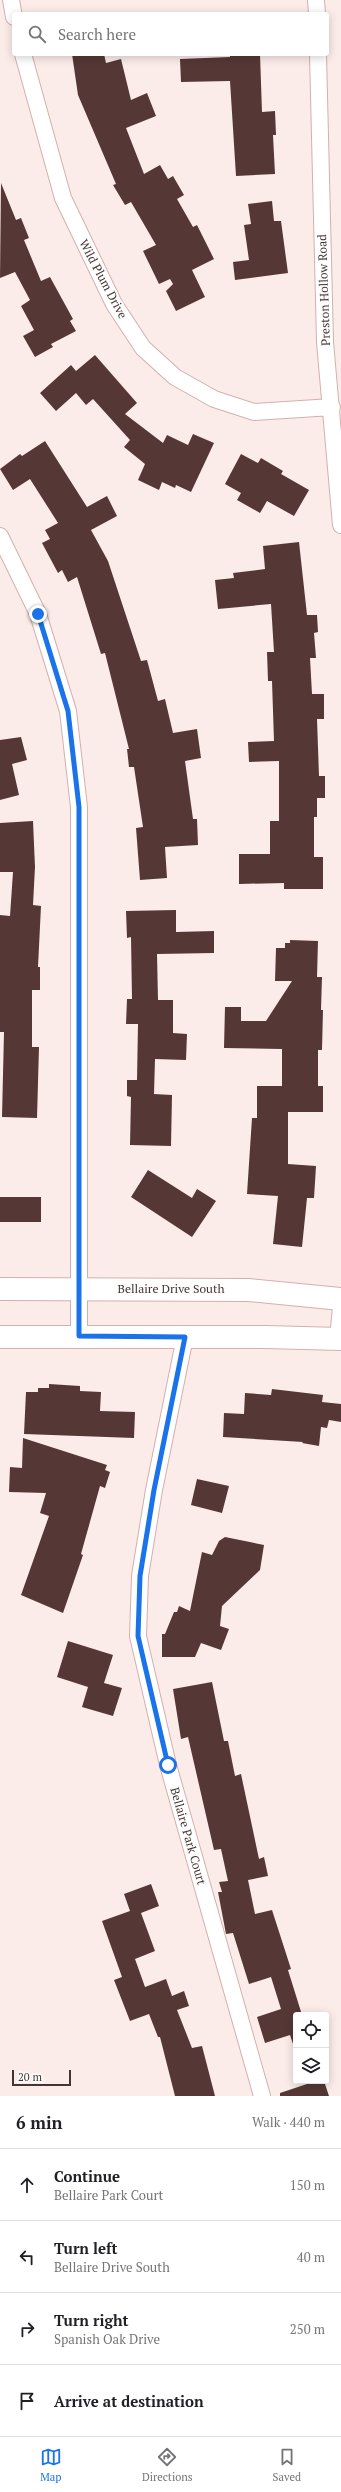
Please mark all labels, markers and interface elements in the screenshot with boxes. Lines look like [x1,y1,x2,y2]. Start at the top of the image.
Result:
search box [12,12,329,56]
icon: search [26,23,48,45]
text: Search here [58,24,136,44]
street label: Preston Hollow Road [314,234,333,346]
street label: Wild Plum Drive [76,237,131,321]
route end [29,605,47,623]
street label: Bellaire Drive South [118,1281,224,1296]
route start [159,1756,177,1774]
street label: Bellaire Park Court [167,1785,210,1887]
map controls [293,2012,329,2084]
button: locate [293,2012,329,2048]
button: layers [293,2048,329,2084]
scale bar [12,2068,71,2087]
text: 20 m [18,2070,42,2084]
text: 6 min [16,2111,63,2134]
text: Walk · 440 m [252,2113,325,2131]
text: Continue [54,2166,120,2186]
icon: ahead [16,2174,38,2196]
text: 150 m [290,2176,325,2194]
text: Bellaire Park Court [54,2186,163,2204]
text: Turn left [54,2238,118,2258]
icon: left [16,2246,38,2268]
text: 40 m [297,2248,325,2266]
text: Bellaire Drive South [54,2258,170,2276]
text: Turn right [54,2310,129,2330]
icon: right [16,2318,38,2340]
text: 250 m [290,2320,325,2338]
text: Spanish Oak Drive [54,2330,160,2348]
icon: arrive [16,2390,38,2412]
text: Arrive at destination [54,2391,204,2411]
tab: Map [40,2446,62,2484]
tab: Directions [142,2446,193,2484]
tab: Saved [273,2446,301,2484]

